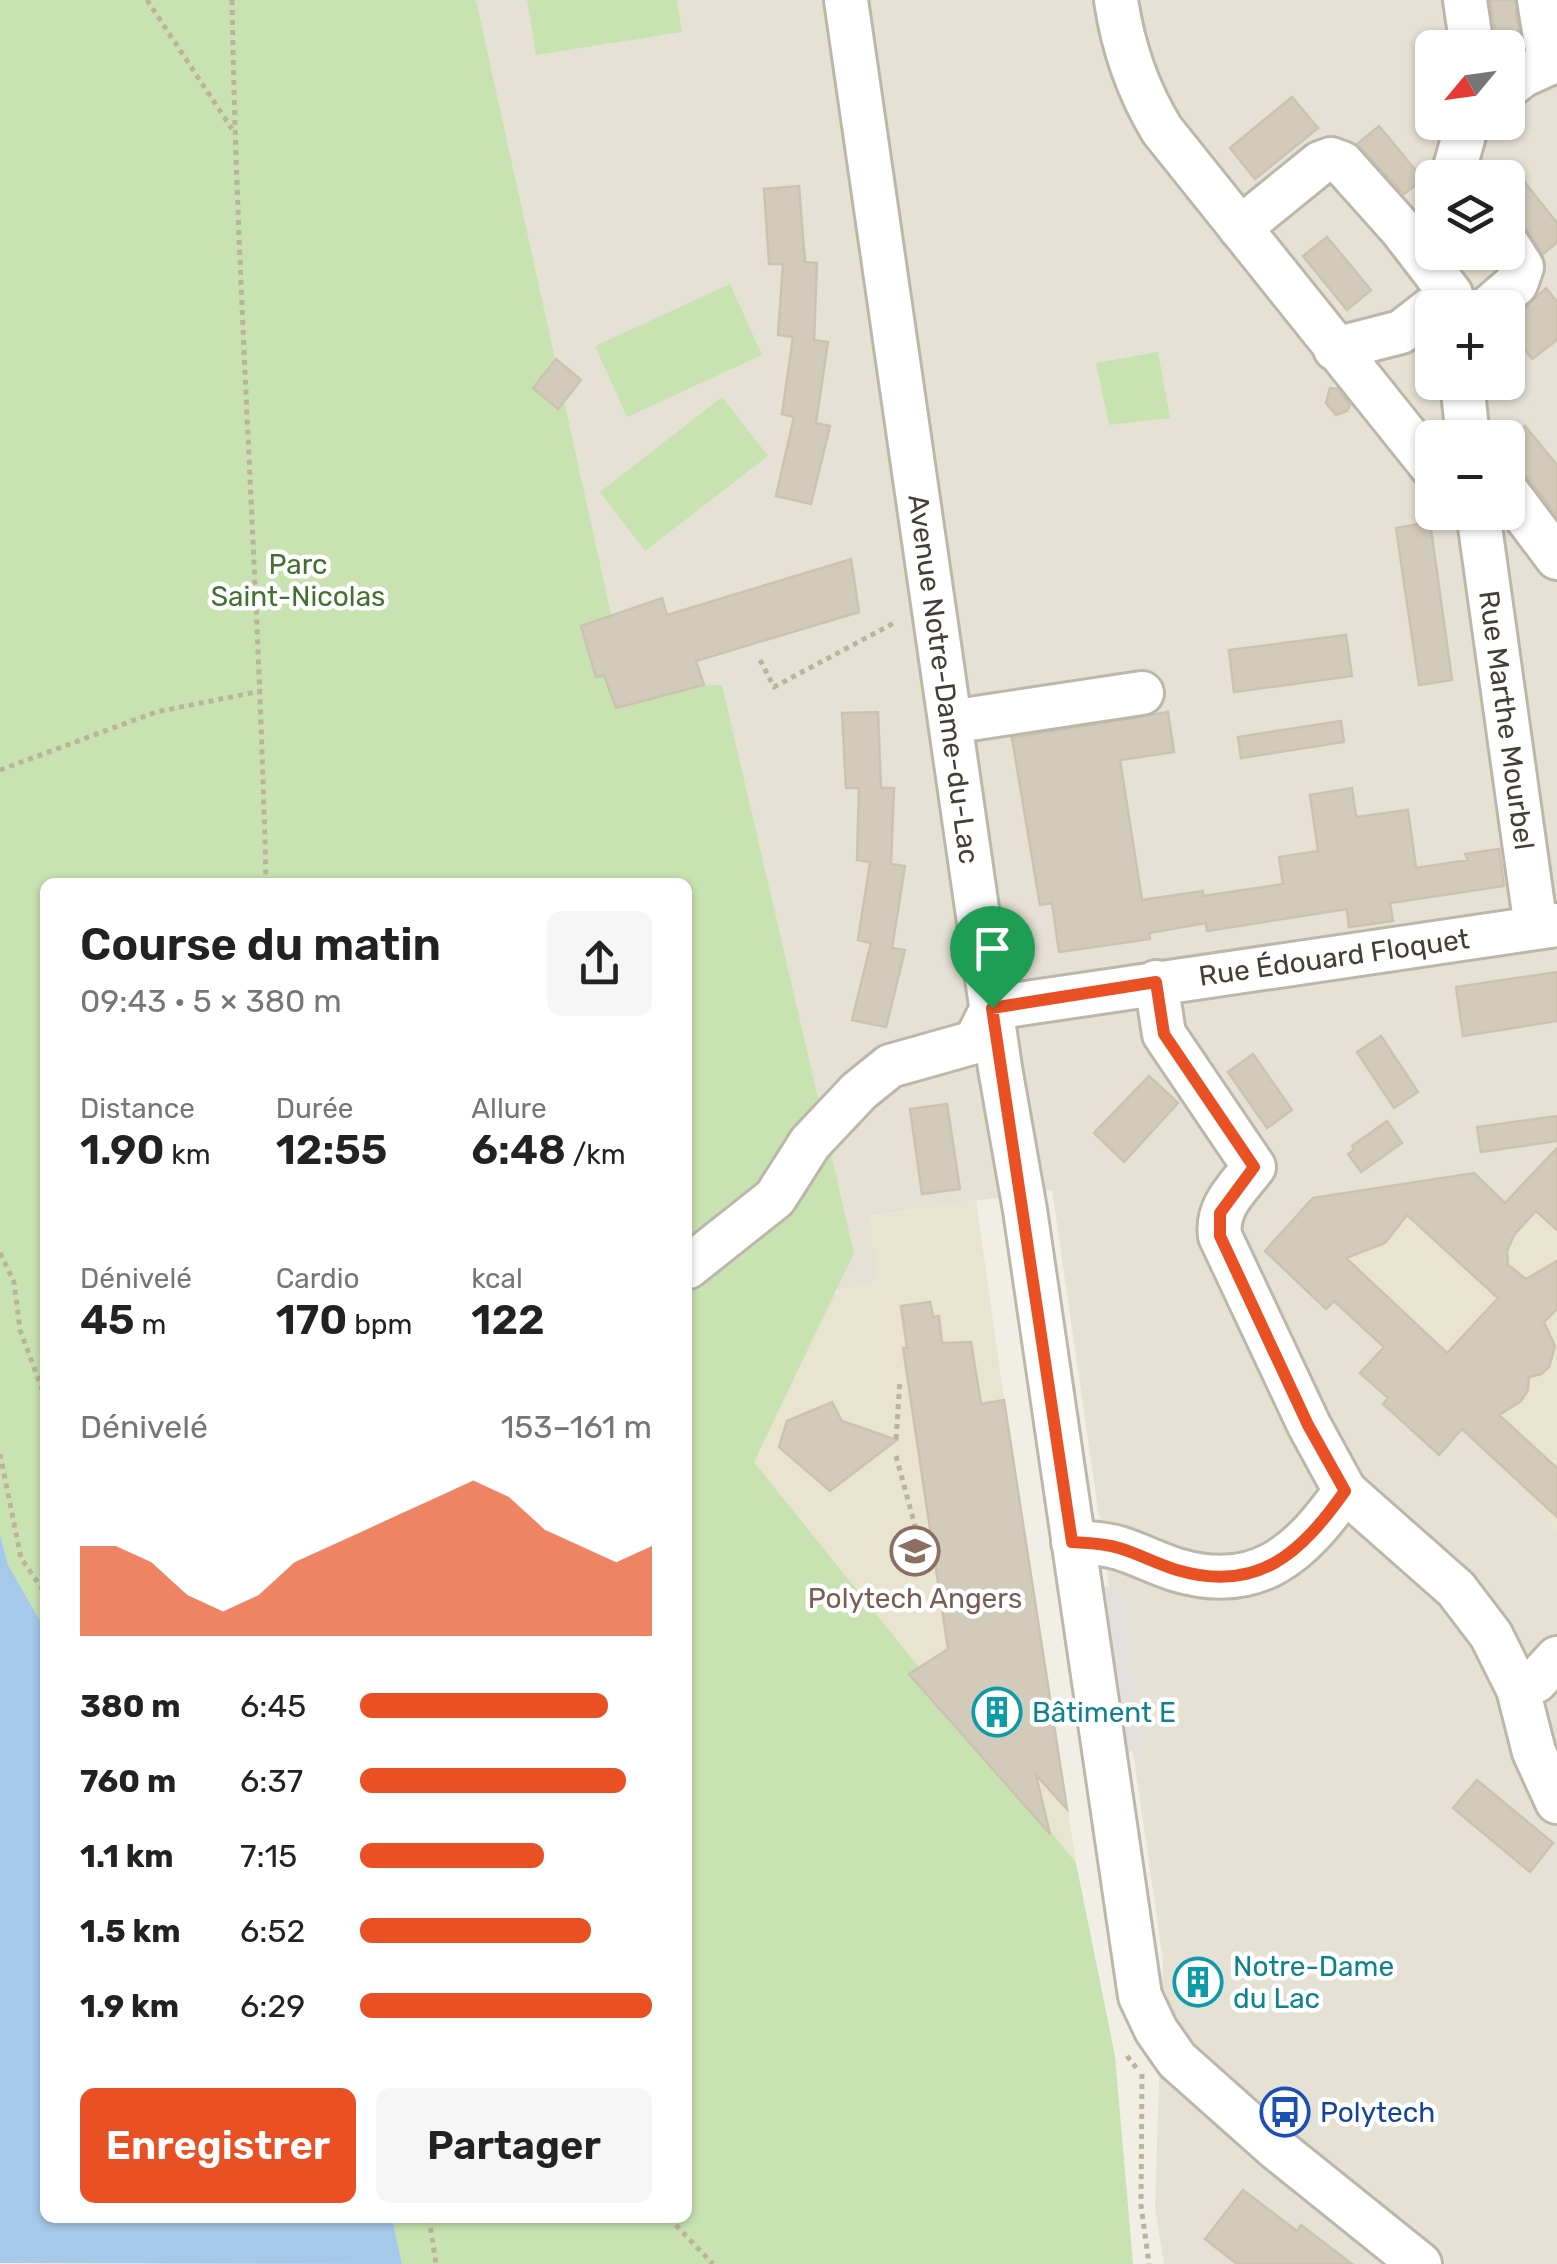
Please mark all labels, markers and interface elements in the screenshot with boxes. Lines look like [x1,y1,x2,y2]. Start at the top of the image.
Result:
north arrow [1415,30,1525,140]
map controls [1415,30,1525,530]
button: layers [1415,160,1525,270]
button: + [1415,290,1525,400]
button: − [1415,420,1525,530]
street label: Avenue Notre-Dame-du-Lac [901,492,986,866]
park label: Parc Saint-Nicolas [211,548,385,613]
street label: Rue Marthe Mourbel [1472,588,1541,852]
pin [950,906,1035,1009]
button: share [547,911,652,1016]
text: Course du matin [80,918,441,971]
icon: arrive [965,921,1020,976]
street label: Rue Édouard Floquet [1197,922,1471,993]
text: 09:43 · 5 × 380 m [80,982,342,1020]
text: Distance [80,1092,195,1125]
text: Durée [276,1092,354,1125]
text: Allure [471,1092,547,1125]
text: 1.90 [80,1125,164,1175]
text: 12:55 [276,1125,387,1175]
text: 6:48 [471,1125,566,1175]
text: km [164,1138,211,1171]
text: /km [566,1138,626,1171]
text: Dénivelé [80,1262,192,1295]
text: Cardio [276,1262,360,1295]
text: kcal [471,1262,523,1295]
text: 45 [80,1295,135,1345]
text: 170 [276,1295,347,1345]
text: 122 [471,1295,545,1345]
text: m [135,1308,166,1341]
text: bpm [347,1308,412,1341]
text: Dénivelé [80,1408,208,1446]
text: 153–161 m [501,1408,652,1446]
school or university icon: Polytech Angers [889,1525,941,1577]
place label: Polytech Angers [808,1582,1022,1615]
building icon: Bâtiment E [971,1686,1023,1738]
text: 380 m [80,1687,181,1725]
text: 6:45 [240,1687,306,1725]
place label: Bâtiment E [1032,1696,1176,1729]
text: 760 m [80,1762,176,1800]
text: 6:37 [240,1762,303,1800]
text: 1.1 km [80,1837,174,1875]
text: 7:15 [240,1837,297,1875]
text: 1.5 km [80,1912,181,1950]
text: 6:52 [240,1912,305,1950]
place label: Notre-Dame du Lac [1233,1950,1394,2015]
building icon: Notre-Dame du Lac [1172,1956,1224,2008]
text: 1.9 km [80,1987,179,2025]
text: 6:29 [240,1987,305,2025]
bus stop icon: Polytech [1259,2086,1311,2138]
button: Enregistrer [80,2088,356,2203]
button: Partager [376,2088,652,2203]
place label: Polytech [1320,2096,1435,2129]

